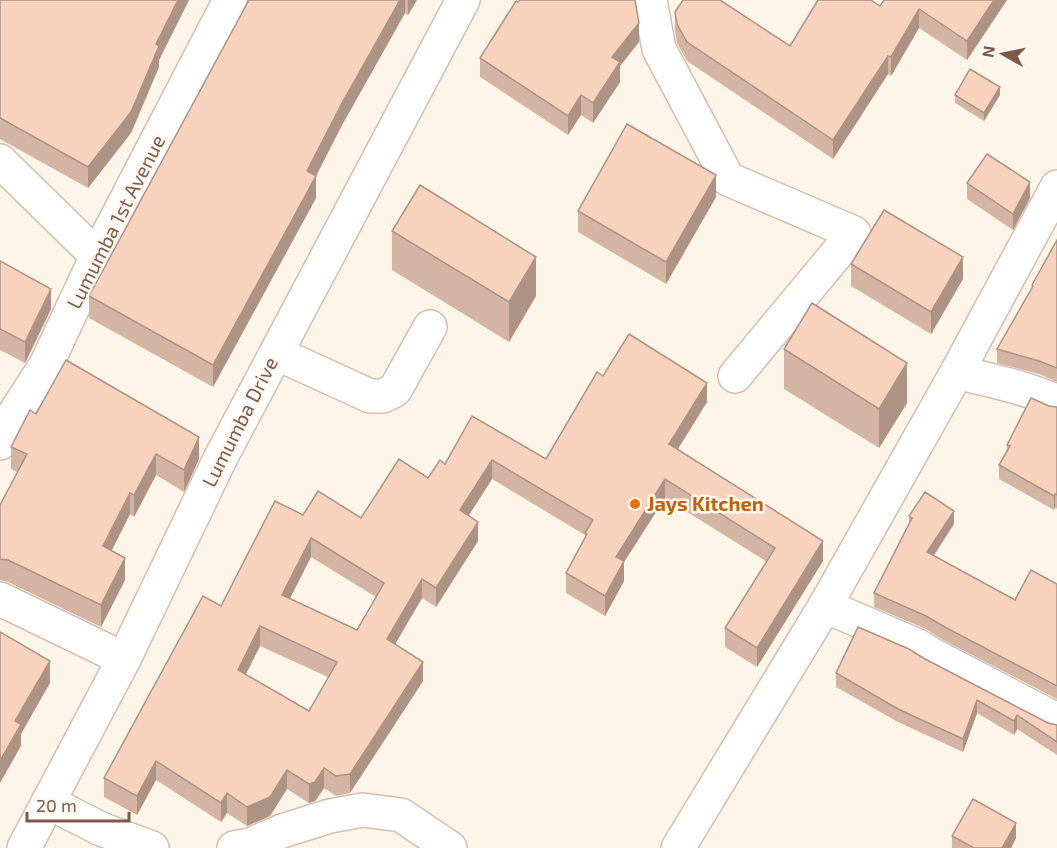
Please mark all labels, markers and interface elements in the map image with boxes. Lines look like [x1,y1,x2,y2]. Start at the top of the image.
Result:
north arrow [973,24,1033,84]
text: N [977,44,998,59]
street label: Lumumba 1st Avenue [61,131,169,312]
street label: Lumumba Drive [196,353,282,490]
place label: Jays Kitchen [647,491,764,516]
marker: Jays Kitchen [628,497,642,511]
scale bar [27,785,129,823]
text: 20 m [36,794,77,816]

